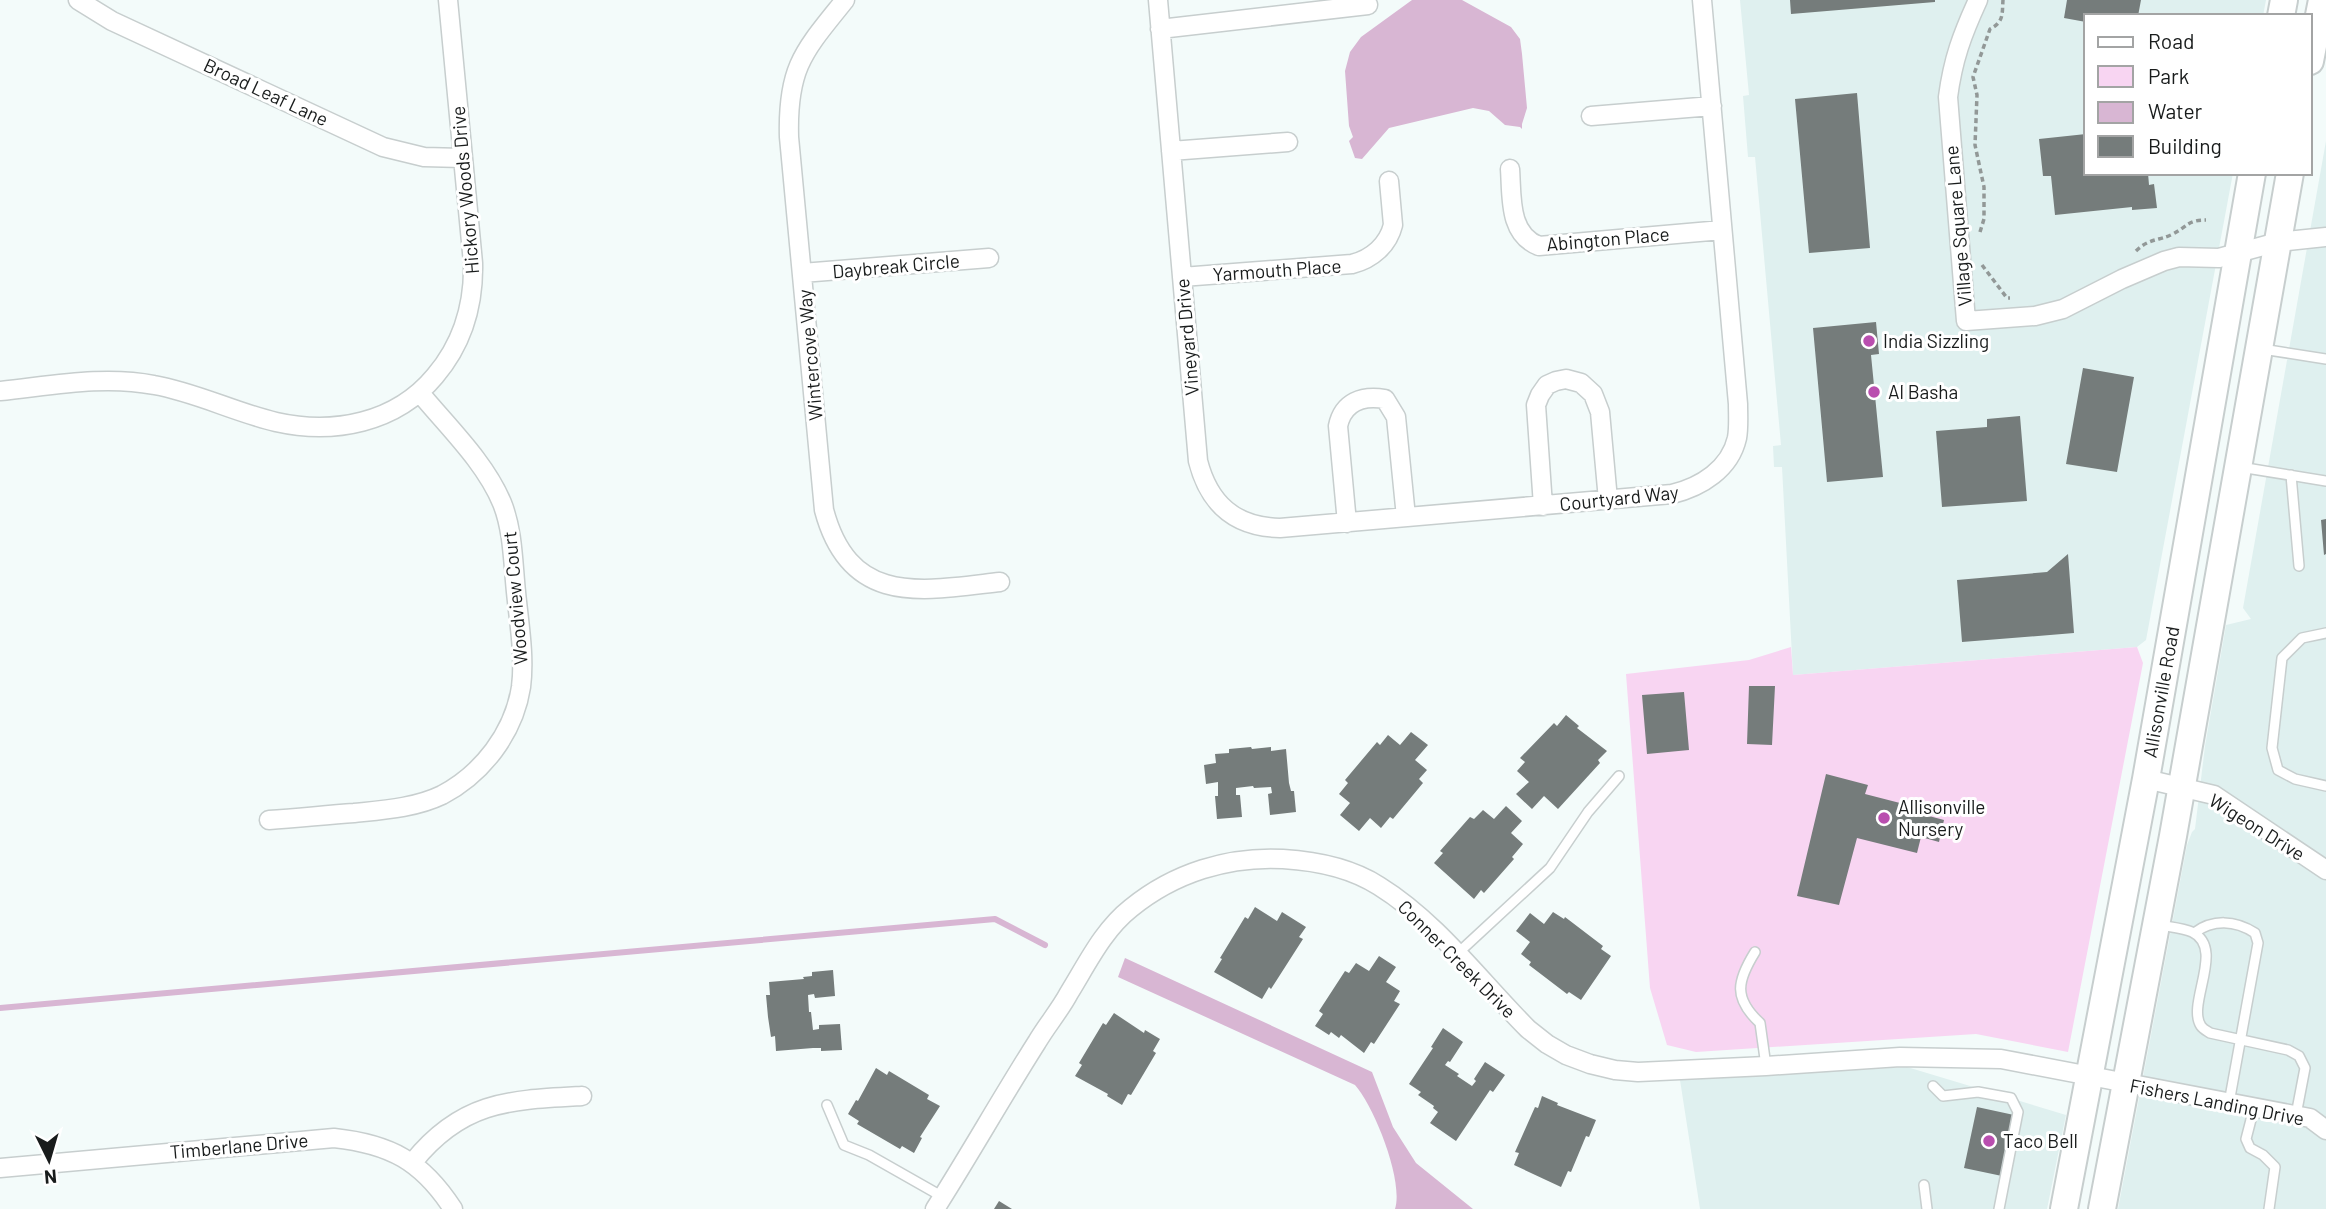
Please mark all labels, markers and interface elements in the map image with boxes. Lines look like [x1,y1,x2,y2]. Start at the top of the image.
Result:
legend [2084,14,2312,175]
text: Road [2148,28,2194,53]
street label: Broad Leaf Lane [200,53,332,130]
text: Park [2148,63,2189,88]
text: Water [2148,98,2203,123]
street label: Hickory Woods Drive [446,105,483,275]
text: Building [2148,133,2222,158]
street label: Village Square Lane [1939,145,1976,308]
street label: Abington Place [1545,222,1670,255]
street label: Daybreak Circle [831,248,961,283]
street label: Yarmouth Place [1212,254,1342,285]
street label: Vineyard Drive [1170,277,1203,397]
street label: Wintercove Way [792,288,827,422]
place label: India Sizzling [1883,329,1989,352]
marker: India Sizzling [1861,333,1877,349]
place label: Al Basha [1888,380,1958,403]
marker: Al Basha [1866,384,1882,400]
street label: Courtyard Way [1558,480,1680,515]
street label: Woodview Court [497,530,532,666]
street label: Allisonville Road [2138,624,2183,760]
street label: Wigeon Drive [2205,788,2309,865]
place label: Allisonville Nursery [1898,795,1985,840]
marker: Allisonville Nursery [1876,810,1892,826]
street label: Conner Creek Drive [1394,895,1521,1022]
street label: Fishers Landing Drive [2128,1073,2306,1130]
north arrow [14,1125,84,1195]
street label: Timberlane Drive [169,1128,309,1163]
place label: Taco Bell [2003,1129,2078,1152]
marker: Taco Bell [1981,1133,1997,1149]
text: N [43,1165,58,1189]

